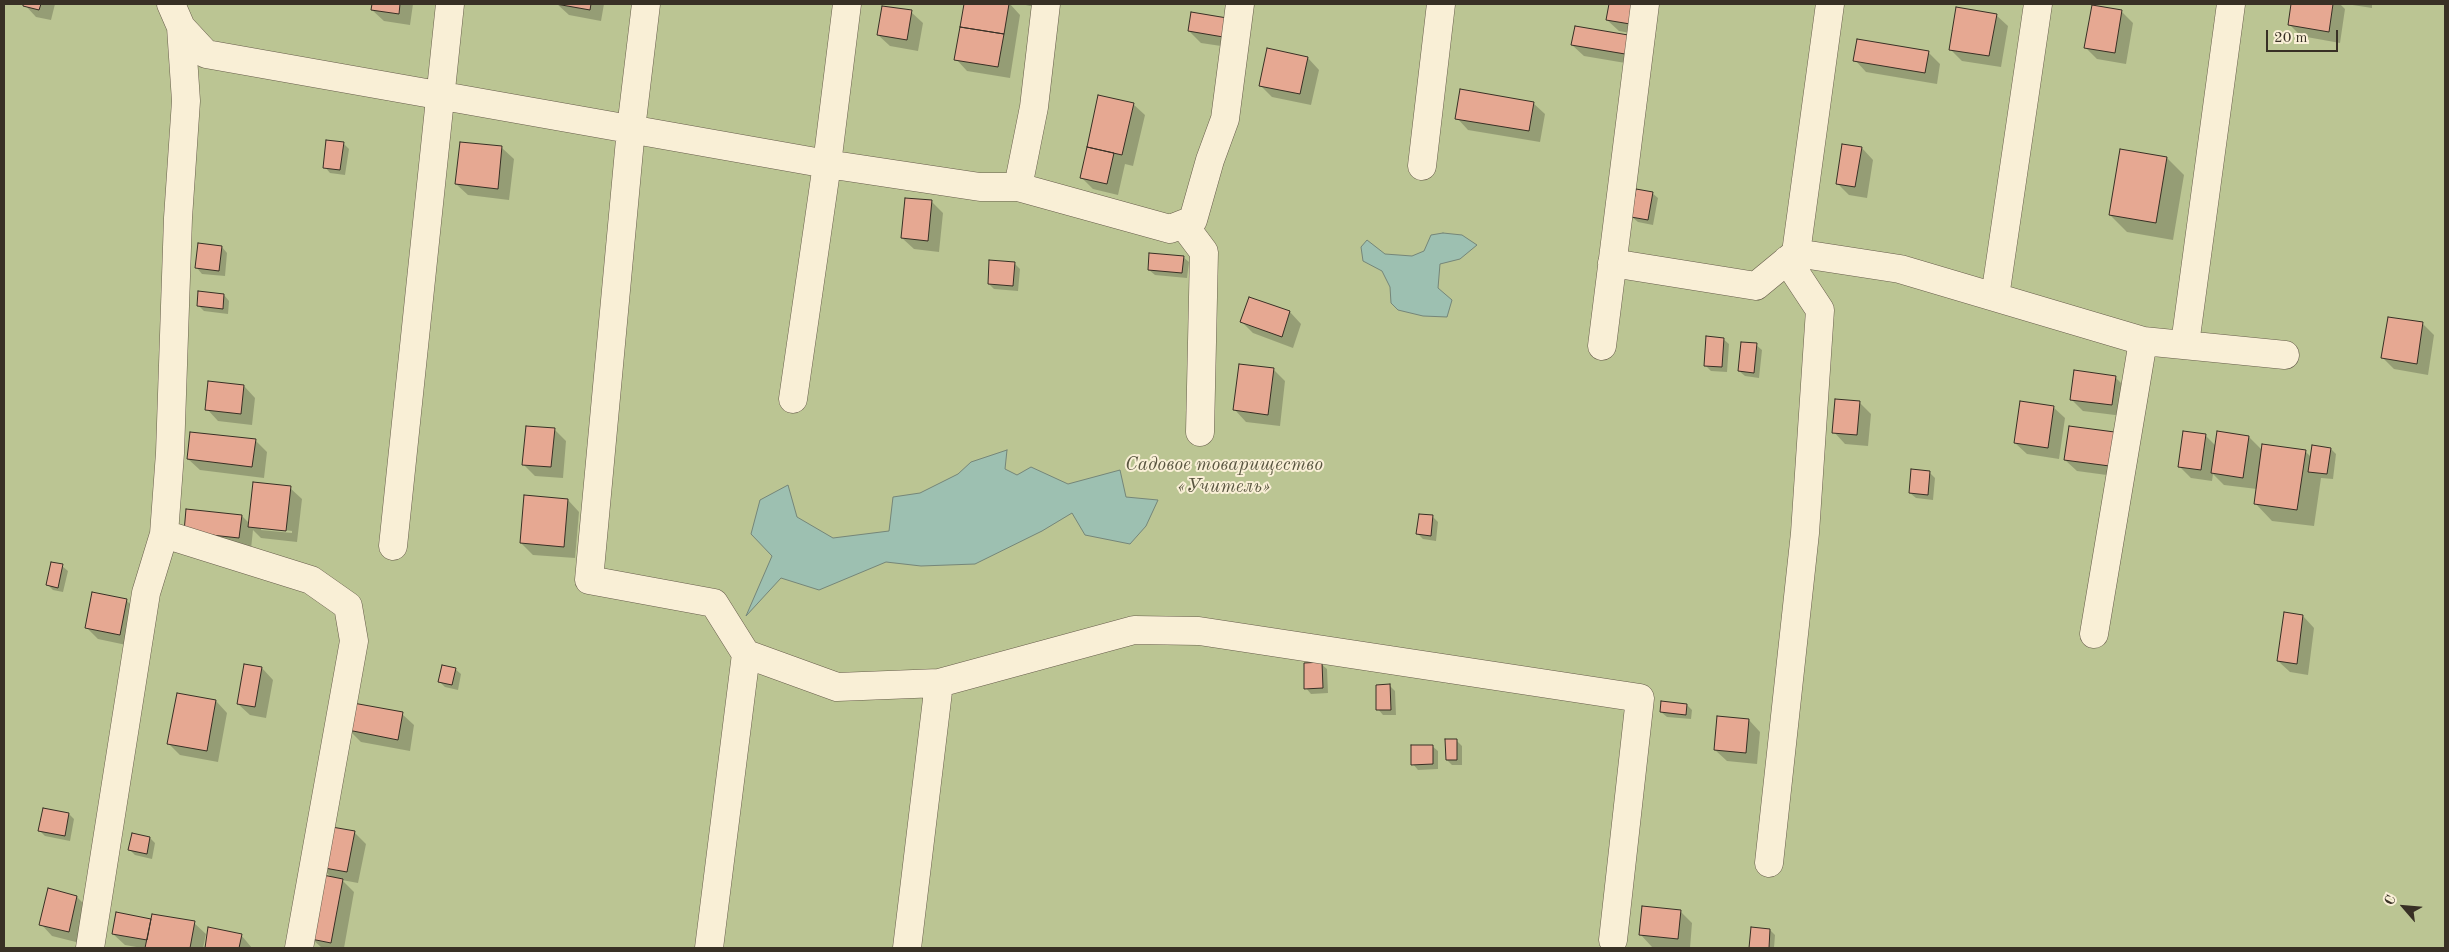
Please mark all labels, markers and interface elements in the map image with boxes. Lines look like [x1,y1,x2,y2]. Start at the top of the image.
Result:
scale bar [2269,20,2342,52]
text: 20 m [2274,31,2308,46]
park label: Садовое товарищество «Учитель» [1125,454,1323,498]
north arrow [2379,882,2429,932]
text: С [2382,893,2399,907]

